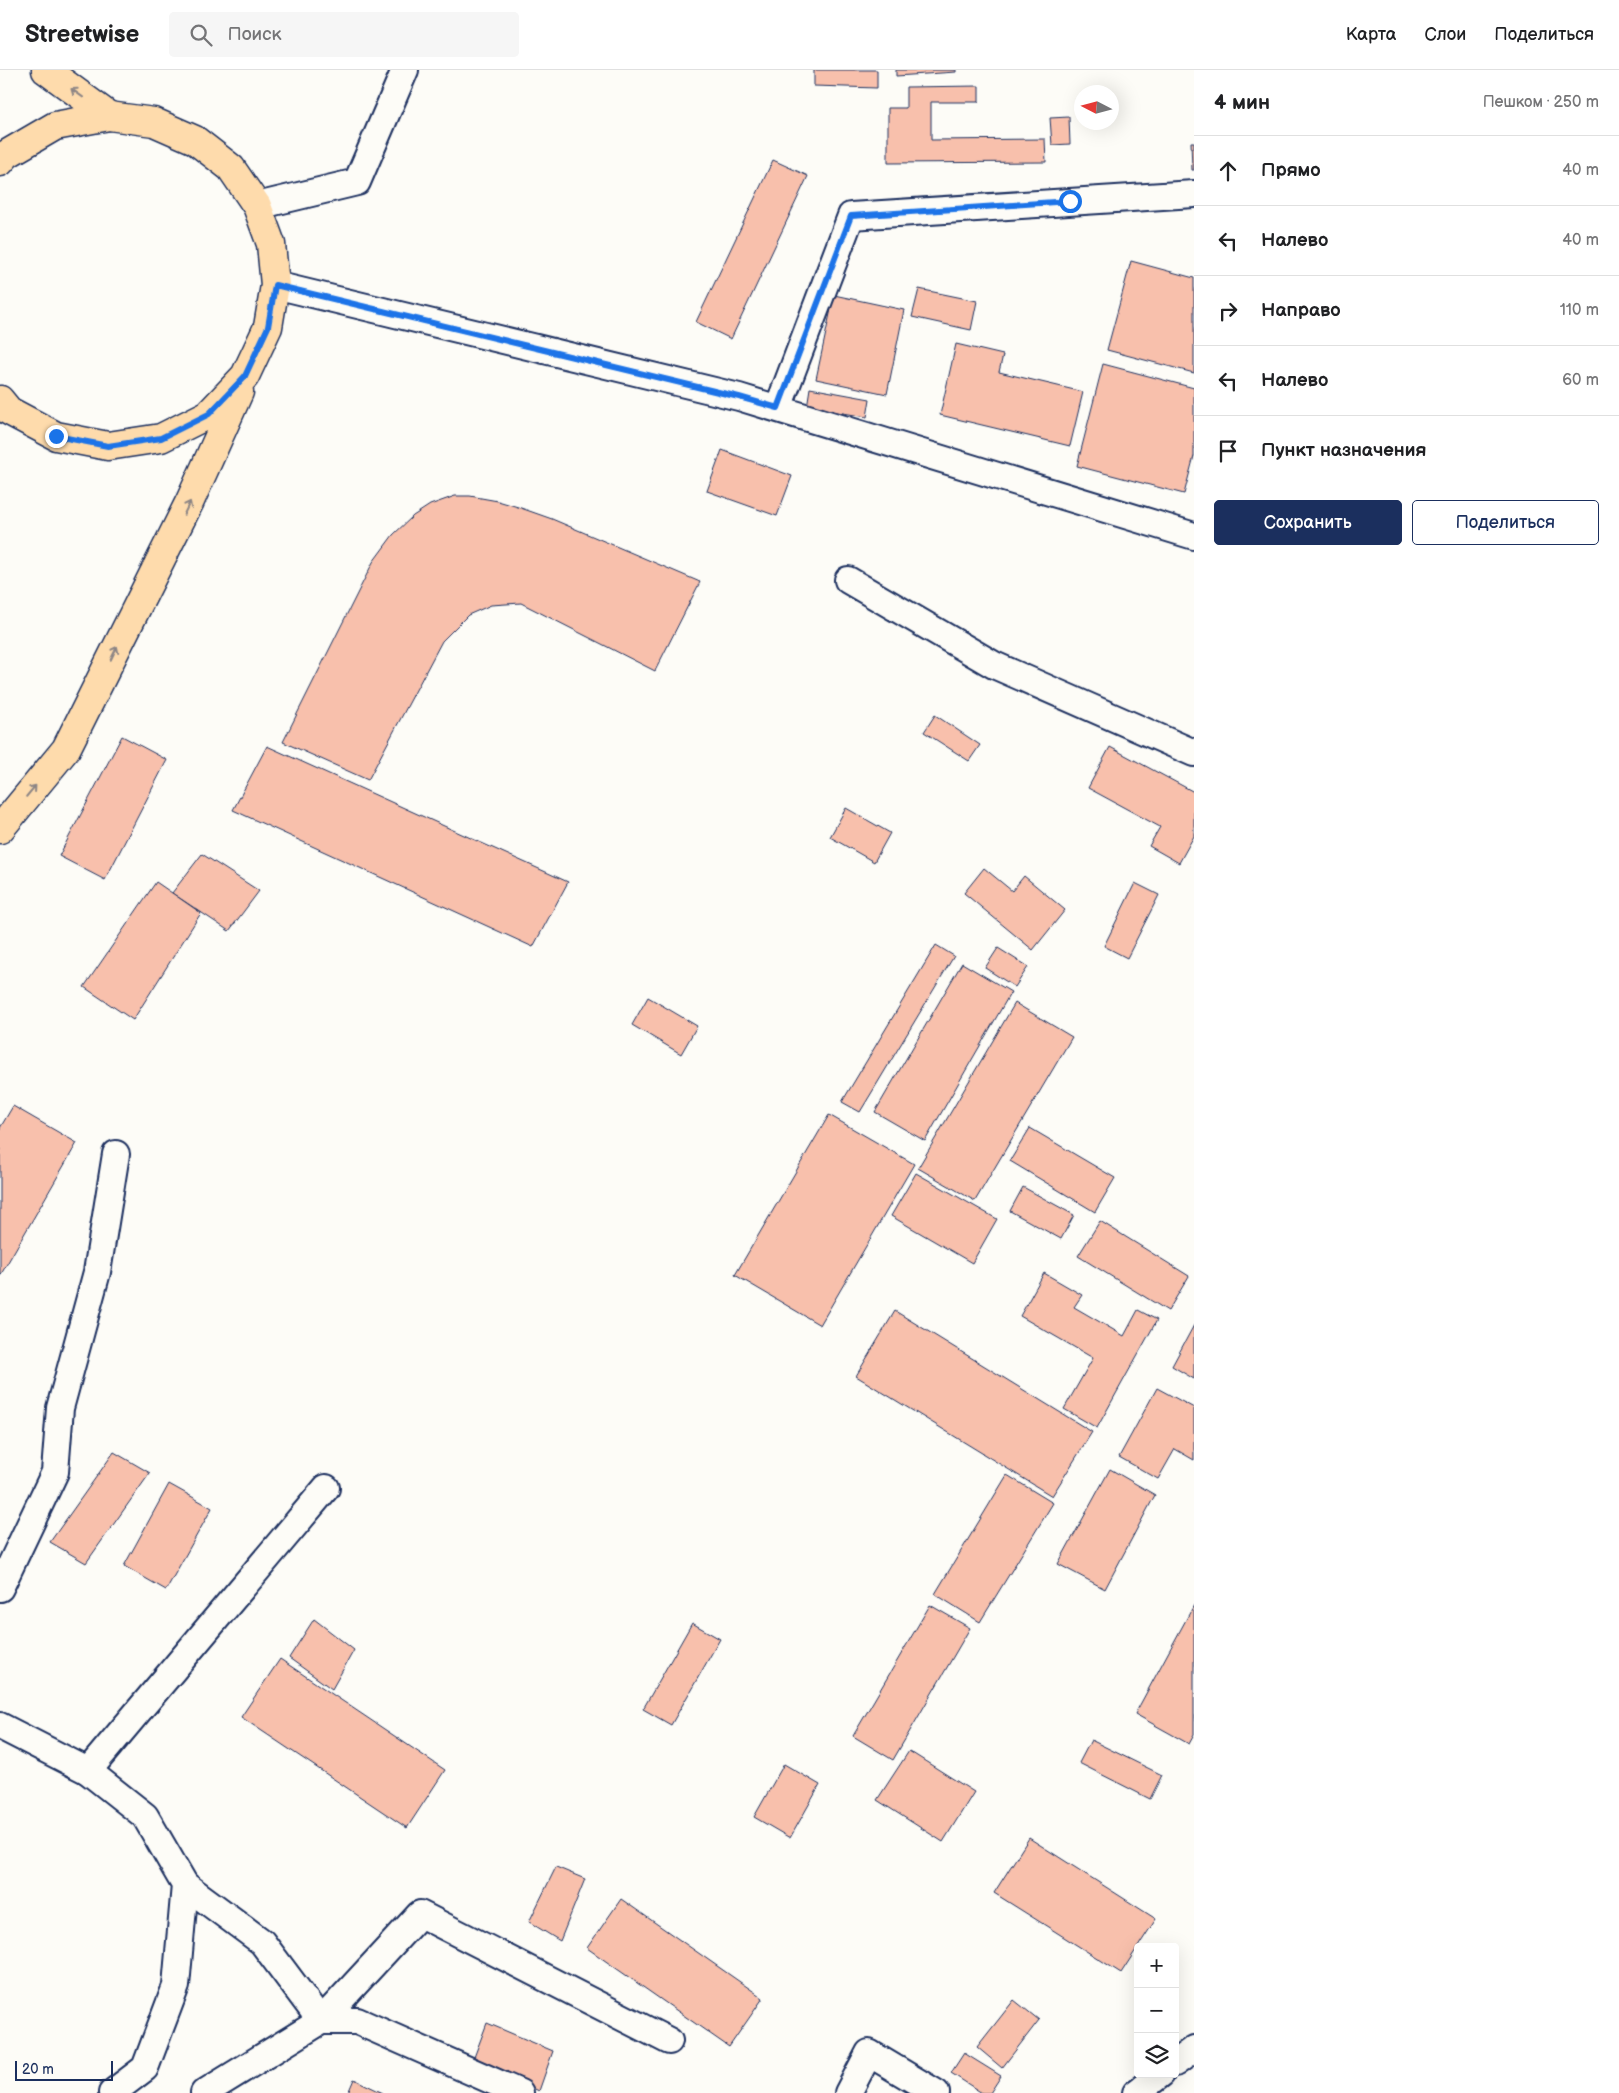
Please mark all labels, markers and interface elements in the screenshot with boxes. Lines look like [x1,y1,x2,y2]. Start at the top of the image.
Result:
search box [169,12,519,57]
text: Streetwise [25,20,139,49]
icon: search [187,21,215,49]
text: Поиск [227,23,282,46]
text: Карта [1346,24,1396,45]
text: Слои [1424,24,1466,45]
text: Поделиться [1494,24,1594,45]
north arrow [1074,85,1119,130]
one-way arrow [70,88,84,98]
text: 4 мин [1214,90,1270,115]
text: Пешком · 250 m [1483,93,1599,112]
icon: ahead [1214,157,1242,185]
text: Прямо [1261,159,1321,182]
text: 40 m [1562,161,1599,180]
route start [1059,190,1082,213]
icon: left [1214,227,1242,255]
text: Налево [1261,229,1328,252]
text: 40 m [1562,231,1599,250]
icon: right [1214,297,1242,325]
text: Направо [1261,299,1341,322]
text: 110 m [1560,301,1599,320]
icon: left [1214,367,1242,395]
text: Налево [1261,369,1328,392]
text: 60 m [1562,371,1599,390]
route end [45,425,68,448]
icon: arrive [1214,437,1242,465]
text: Пункт назначения [1261,439,1426,462]
one-way arrow [182,500,192,515]
button: Сохранить [1214,500,1402,545]
button: Поделиться [1412,500,1599,545]
one-way arrow [110,646,120,661]
one-way arrow [26,785,37,798]
map controls [1134,1943,1179,2078]
button: + [1134,1943,1179,1988]
button: − [1134,1988,1179,2033]
button: layers [1134,2033,1179,2078]
scale bar [15,2058,112,2081]
text: 20 m [22,2061,54,2078]

